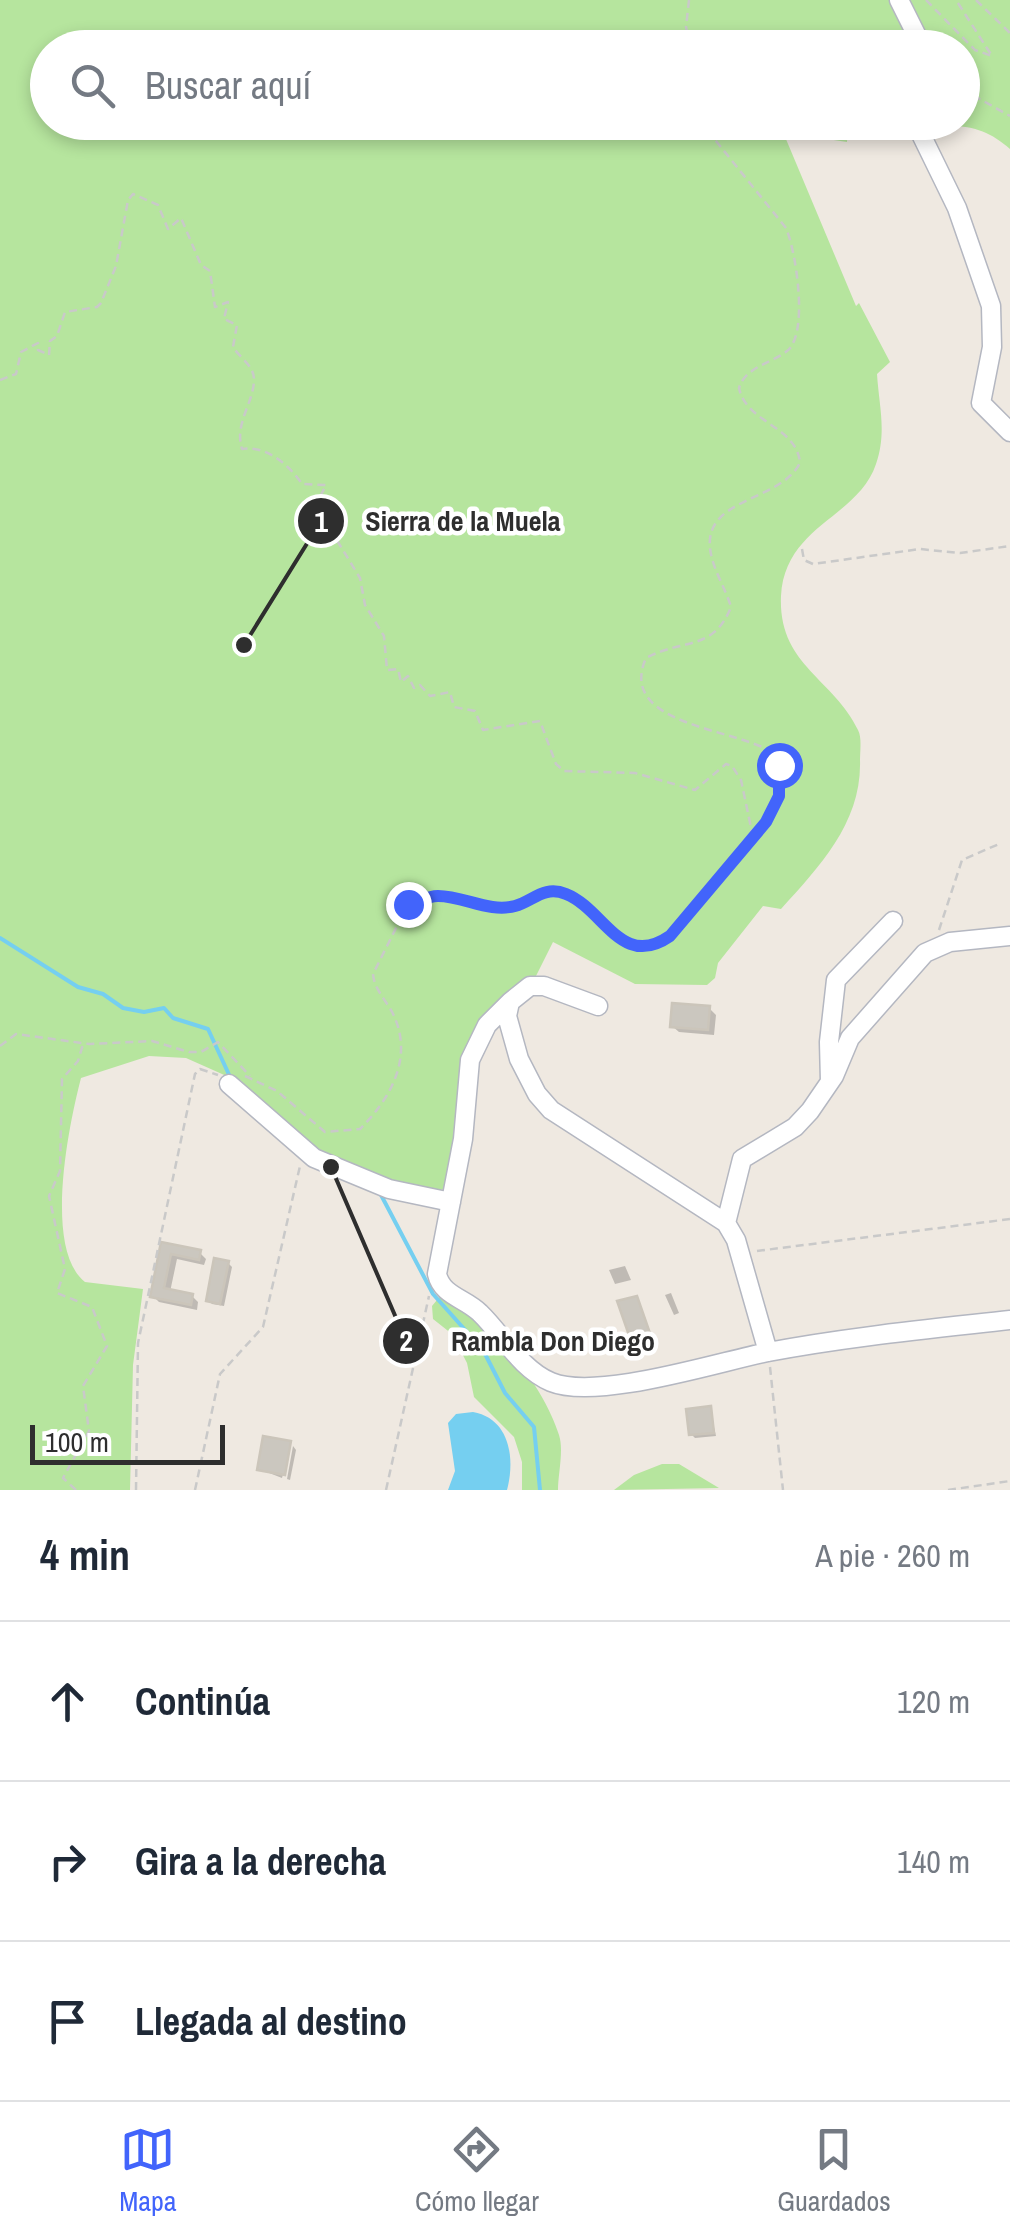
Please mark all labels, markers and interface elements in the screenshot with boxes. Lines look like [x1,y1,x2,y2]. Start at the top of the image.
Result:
search box [30,30,980,140]
icon: search [65,58,120,113]
text: Buscar aquí [145,60,311,111]
callout: Sierra de la Muela [296,492,581,550]
text: 1 [314,501,328,541]
text: Sierra de la Muela [365,502,561,540]
route start [757,743,803,789]
route end [386,882,432,928]
callout: Rambla Don Diego [381,1312,675,1370]
text: 2 [399,1320,413,1360]
text: Rambla Don Diego [451,1322,655,1360]
scale bar [30,1420,225,1464]
text: 100 m [45,1423,109,1461]
text: 4 min [40,1527,130,1583]
text: A pie · 260 m [815,1534,970,1577]
icon: ahead [40,1674,95,1729]
text: Continúa [135,1676,270,1727]
text: 120 m [897,1680,970,1723]
icon: right [40,1834,95,1889]
text: Gira a la derecha [135,1836,386,1887]
text: 140 m [897,1840,970,1883]
icon: arrive [40,1994,95,2049]
text: Llegada al destino [135,1996,407,2047]
tab: Mapa [119,2122,177,2220]
tab: Cómo llegar [415,2122,539,2220]
tab: Guardados [777,2122,891,2220]

